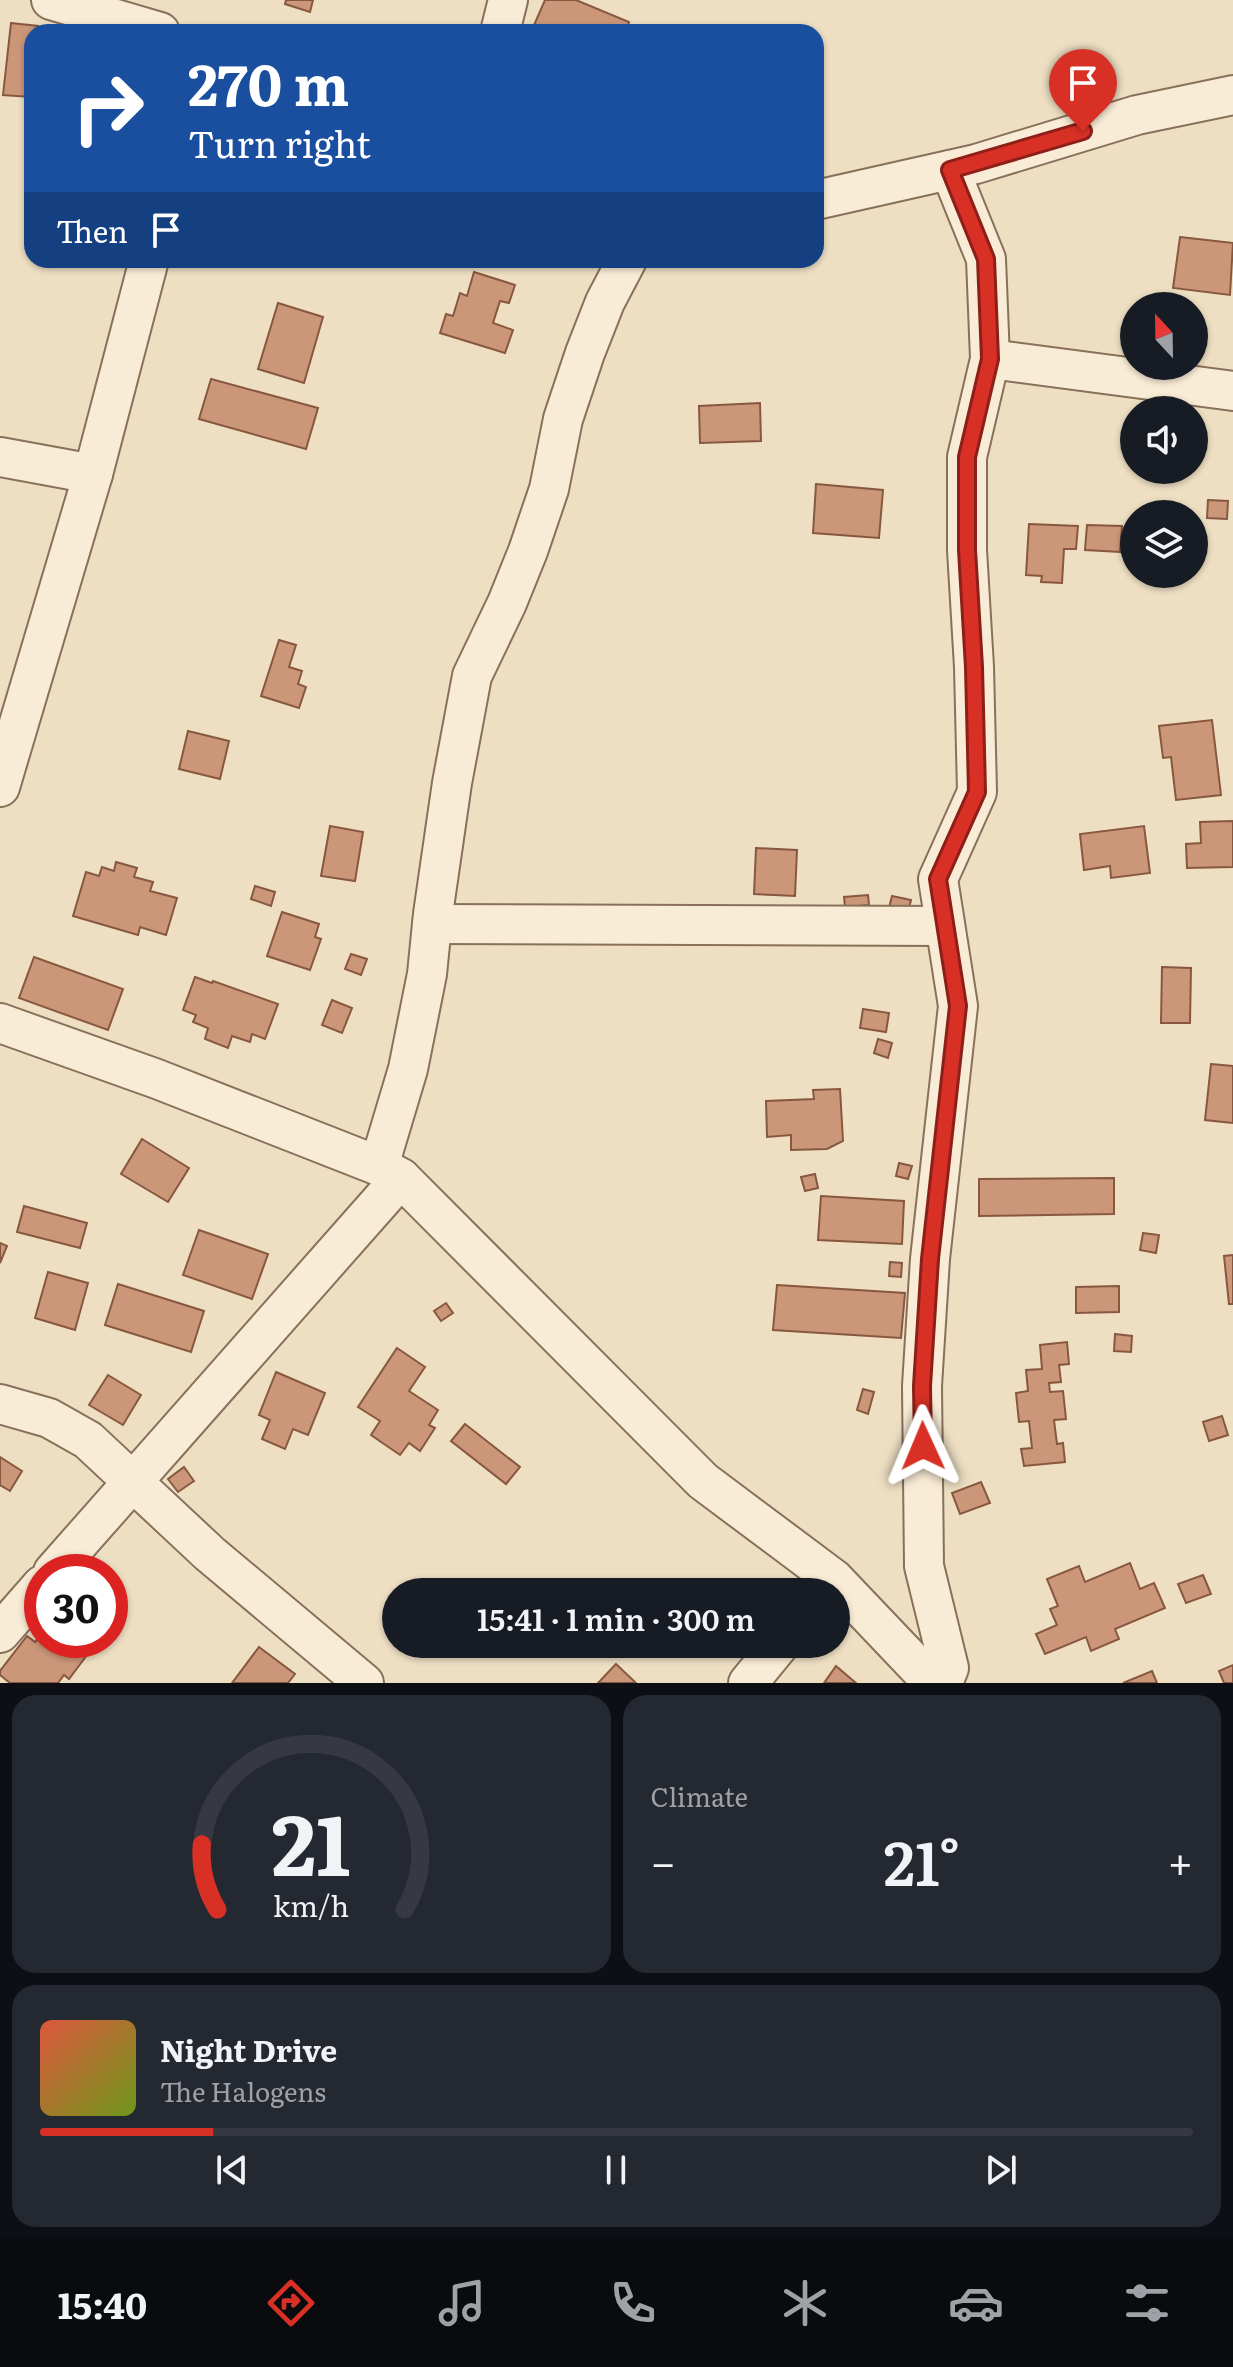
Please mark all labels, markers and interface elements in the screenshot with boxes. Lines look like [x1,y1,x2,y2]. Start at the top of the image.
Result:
text: 270 m [188,40,349,123]
pin [1049,49,1117,131]
icon: right [56,56,160,160]
icon: arrive [1061,61,1105,105]
text: Turn right [188,116,371,169]
text: Then [56,208,128,252]
icon: arrive [144,208,188,252]
north arrow [1120,292,1208,380]
map controls [1120,292,1208,588]
button: sound [1120,396,1208,484]
button: layers [1120,500,1208,588]
position arrow [881,1404,965,1488]
speed limit sign: 30 [24,1554,128,1658]
text: 15:41 · 1 min · 300 m [477,1596,755,1640]
text: Climate [651,1776,748,1815]
text: 21 [272,1778,351,1902]
text: 21° [883,1815,960,1904]
text: − [651,1827,676,1893]
text: + [1167,1827,1193,1893]
text: km/h [273,1883,349,1926]
text: Night Drive [160,2027,337,2071]
text: The Halogens [160,2071,326,2110]
icon: previous [210,2148,254,2192]
icon: pause [594,2148,638,2192]
icon: next [979,2148,1023,2192]
icon: directions [263,2275,319,2331]
icon: music [434,2275,490,2331]
icon: phone [605,2275,661,2331]
icon: climate [777,2275,833,2331]
icon: car [948,2275,1004,2331]
icon: filters [1119,2275,1175,2331]
text: 15:40 [58,2277,147,2330]

